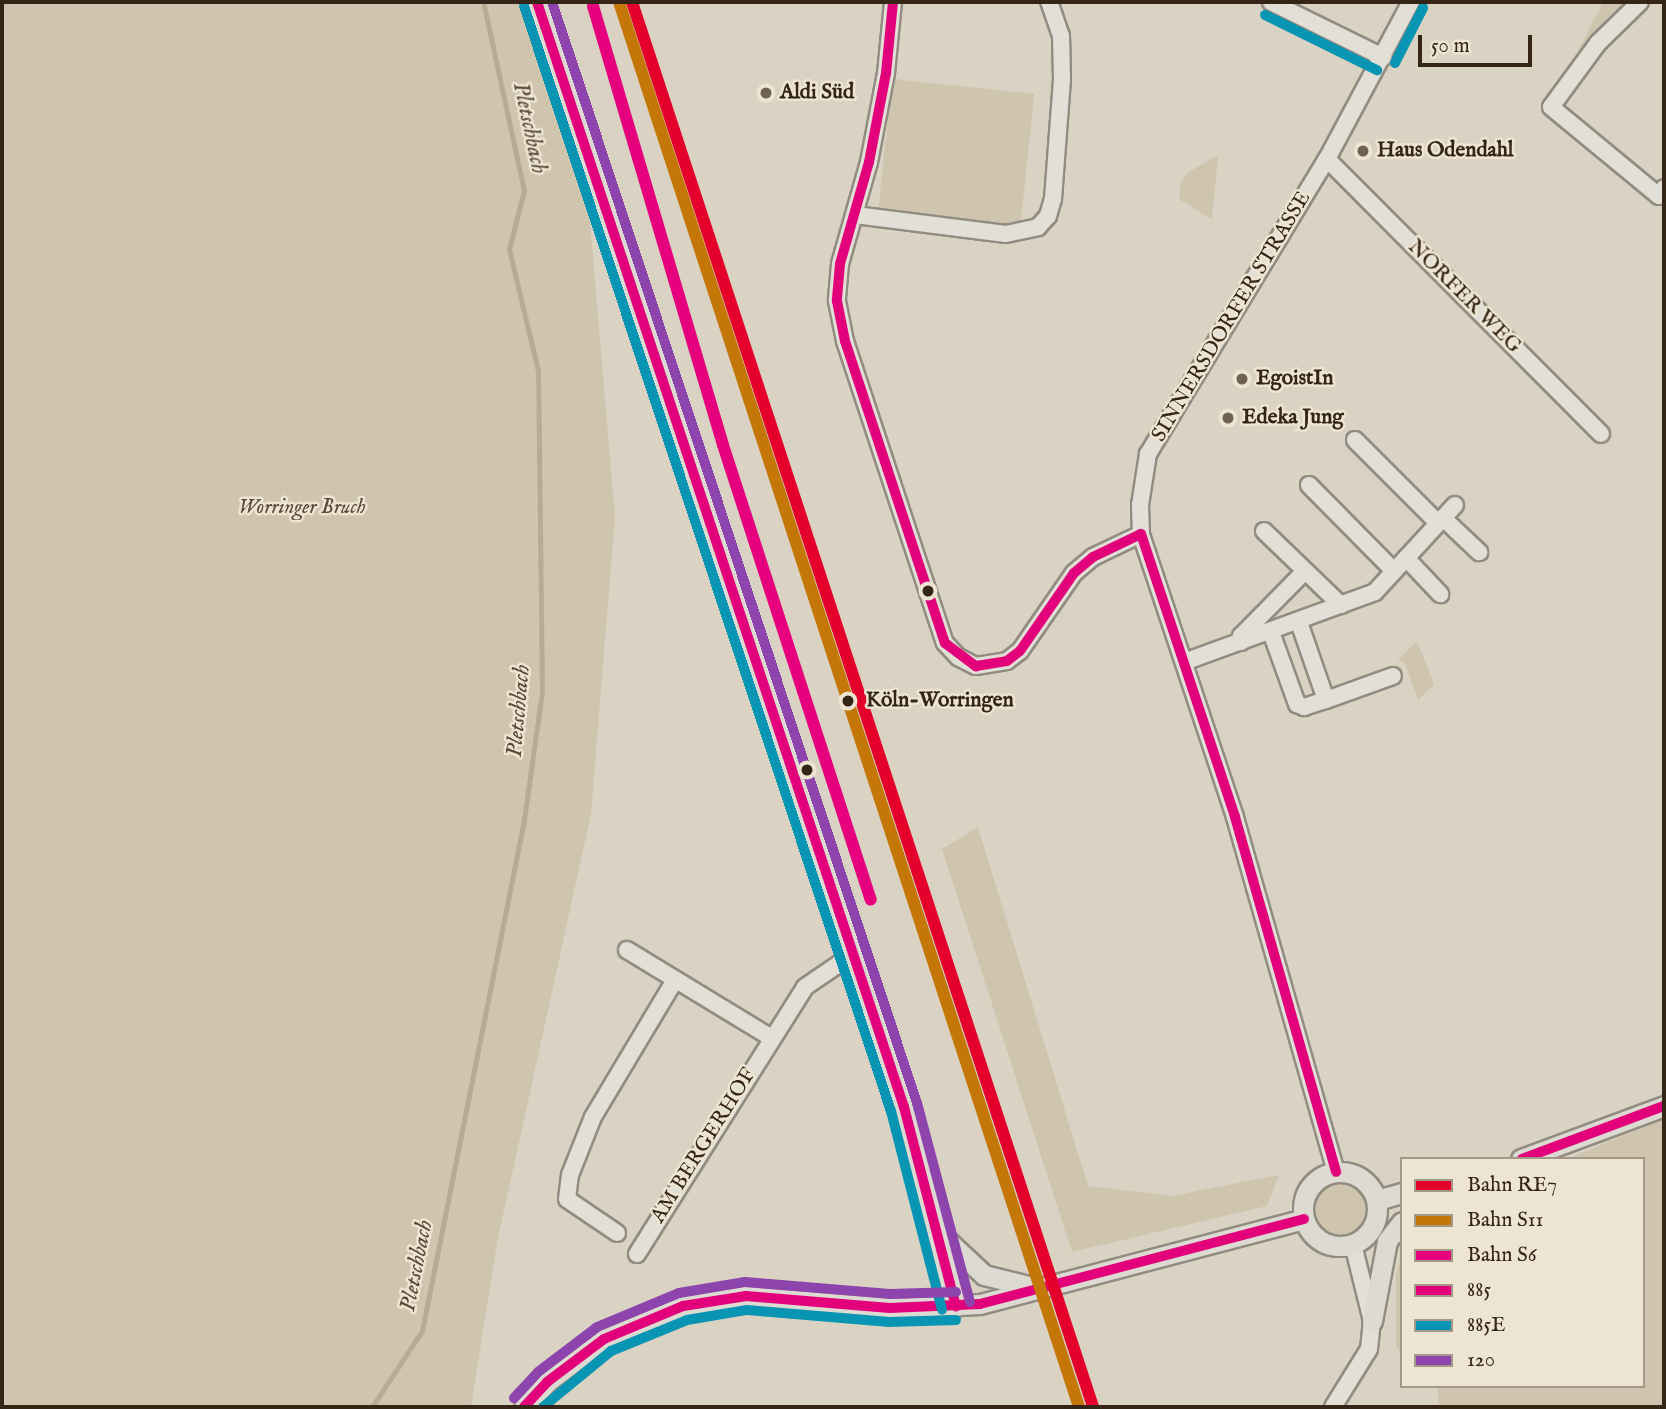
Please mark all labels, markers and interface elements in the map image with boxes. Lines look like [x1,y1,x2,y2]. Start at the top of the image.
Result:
scale bar [1421,21,1535,65]
text: 50 m [1431,33,1470,60]
water label: Pletschbach [506,80,552,176]
place label: Aldi Süd [780,80,854,106]
marker: Aldi Süd [758,85,774,101]
place label: Haus Odendahl [1377,138,1514,164]
marker: Haus Odendahl [1355,143,1371,159]
street label: SINNERSDORFER STRASSE [1147,187,1317,447]
street label: NORFER WEG [1402,235,1526,359]
place label: EgoistIn [1256,366,1334,392]
marker: EgoistIn [1234,371,1250,387]
place label: Edeka Jung [1242,405,1344,431]
marker: Edeka Jung [1220,410,1236,426]
park label: Worringer Bruch [238,495,366,521]
unlabelled marker [921,584,935,598]
water label: Pletschbach [501,664,537,758]
place label: Köln-Worringen [866,688,1014,714]
marker: Köln-Worringen [836,689,860,713]
unlabelled marker [800,763,814,777]
street label: AM BERGERHOF [646,1064,762,1228]
legend [1400,1157,1645,1388]
text: Bahn RE7 [1467,1172,1557,1199]
text: Bahn S11 [1467,1207,1543,1234]
water label: Pletschbach [395,1218,439,1314]
text: Bahn S6 [1467,1242,1537,1269]
text: 885 [1467,1277,1491,1304]
text: 885E [1467,1312,1506,1339]
text: 120 [1467,1347,1495,1374]

